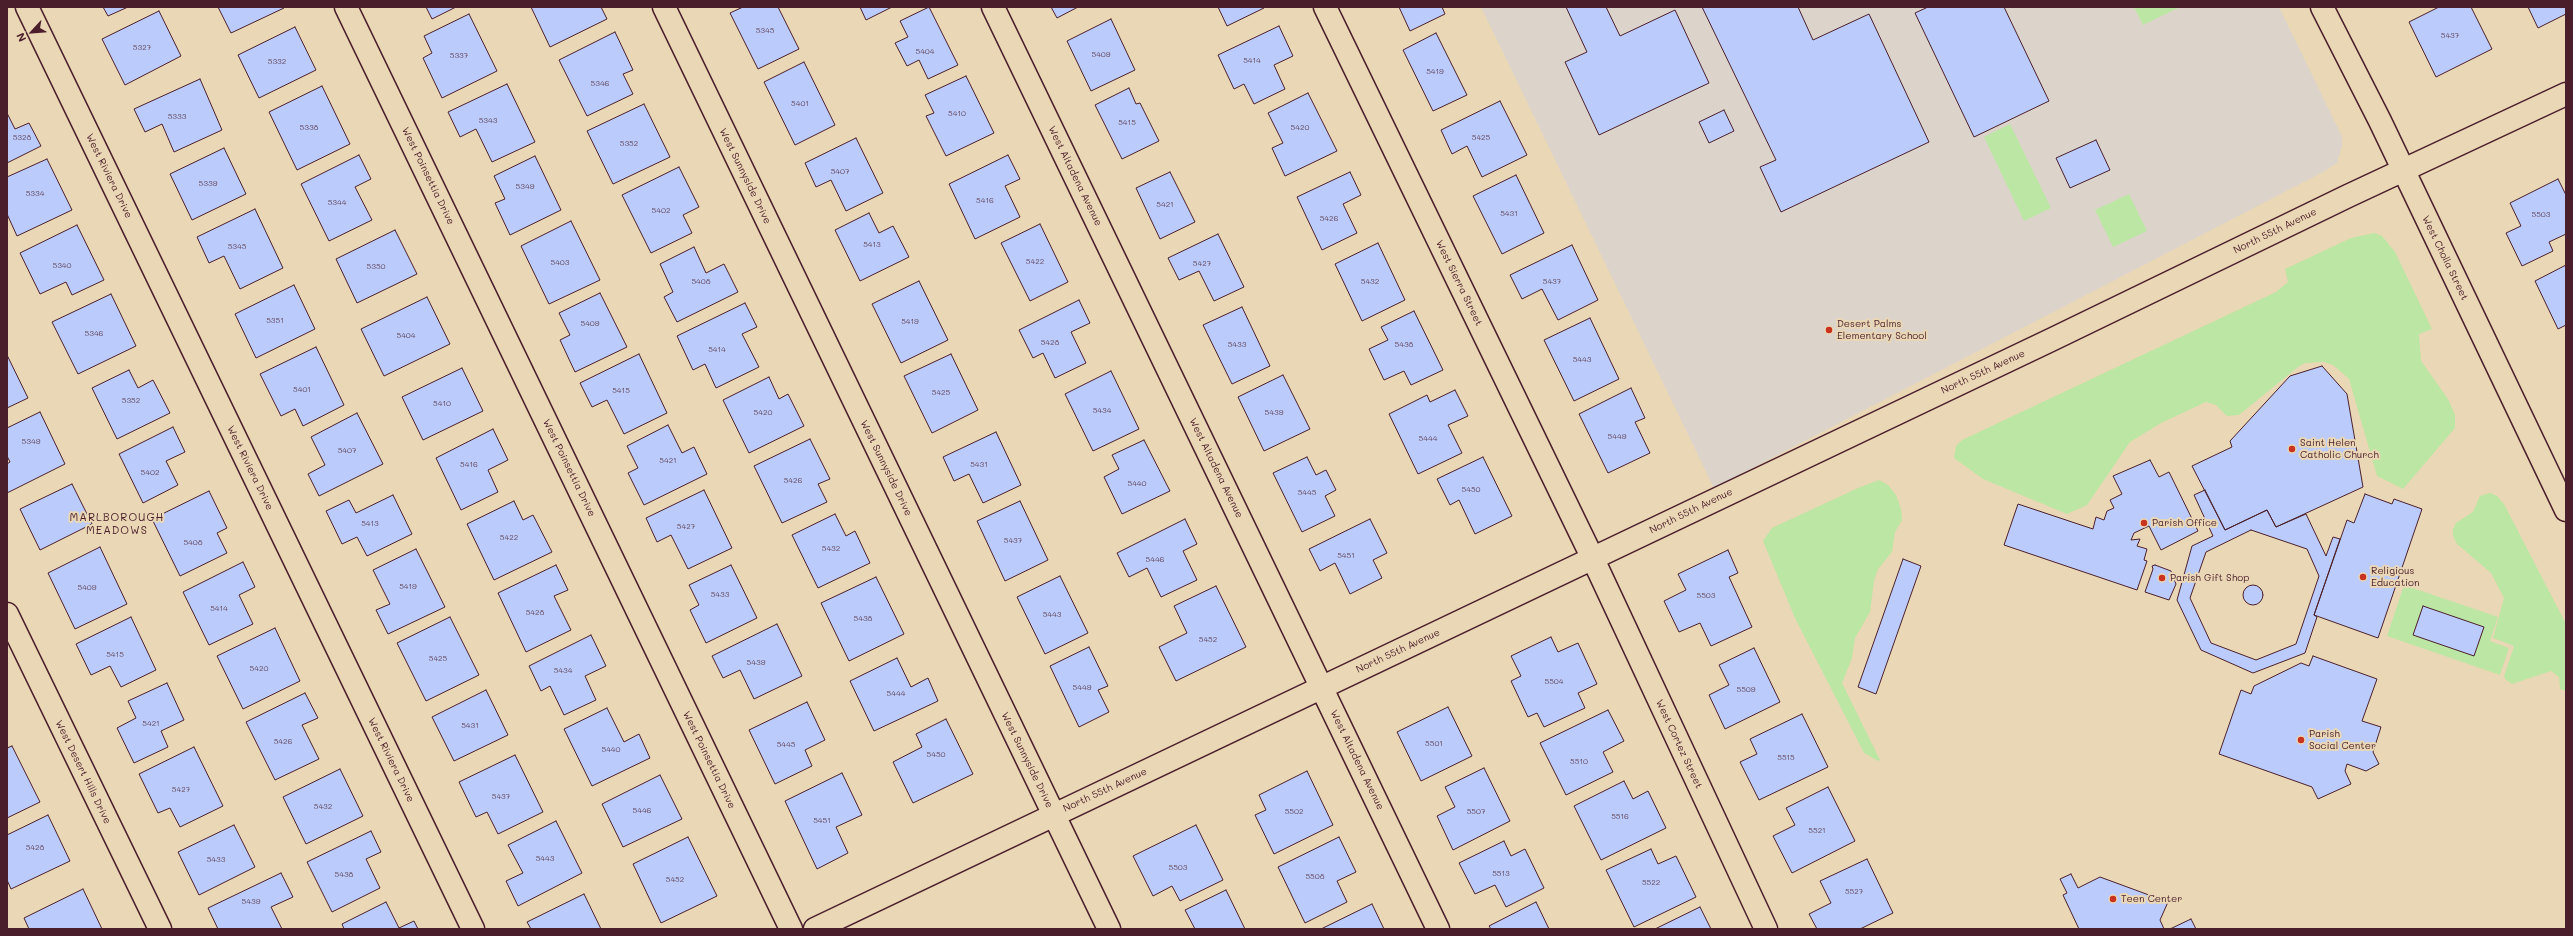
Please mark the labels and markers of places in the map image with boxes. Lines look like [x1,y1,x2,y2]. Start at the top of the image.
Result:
place label: Desert Palms Elementary School [1837,318,1927,342]
marker: Desert Palms Elementary School [1824,325,1834,335]
place label: Saint Helen Catholic Church [2300,437,2379,460]
marker: Saint Helen Catholic Church [2287,444,2297,454]
place label: Parish Office [2152,517,2217,529]
marker: Parish Office [2139,518,2149,528]
place label: Religious Education [2371,565,2420,588]
place label: Parish Gift Shop [2170,572,2249,584]
marker: Religious Education [2358,572,2368,582]
marker: Parish Gift Shop [2157,573,2167,583]
place label: Parish Social Center [2309,728,2376,752]
marker: Parish Social Center [2296,735,2306,745]
place label: Teen Center [2121,893,2182,905]
marker: Teen Center [2108,894,2118,904]

